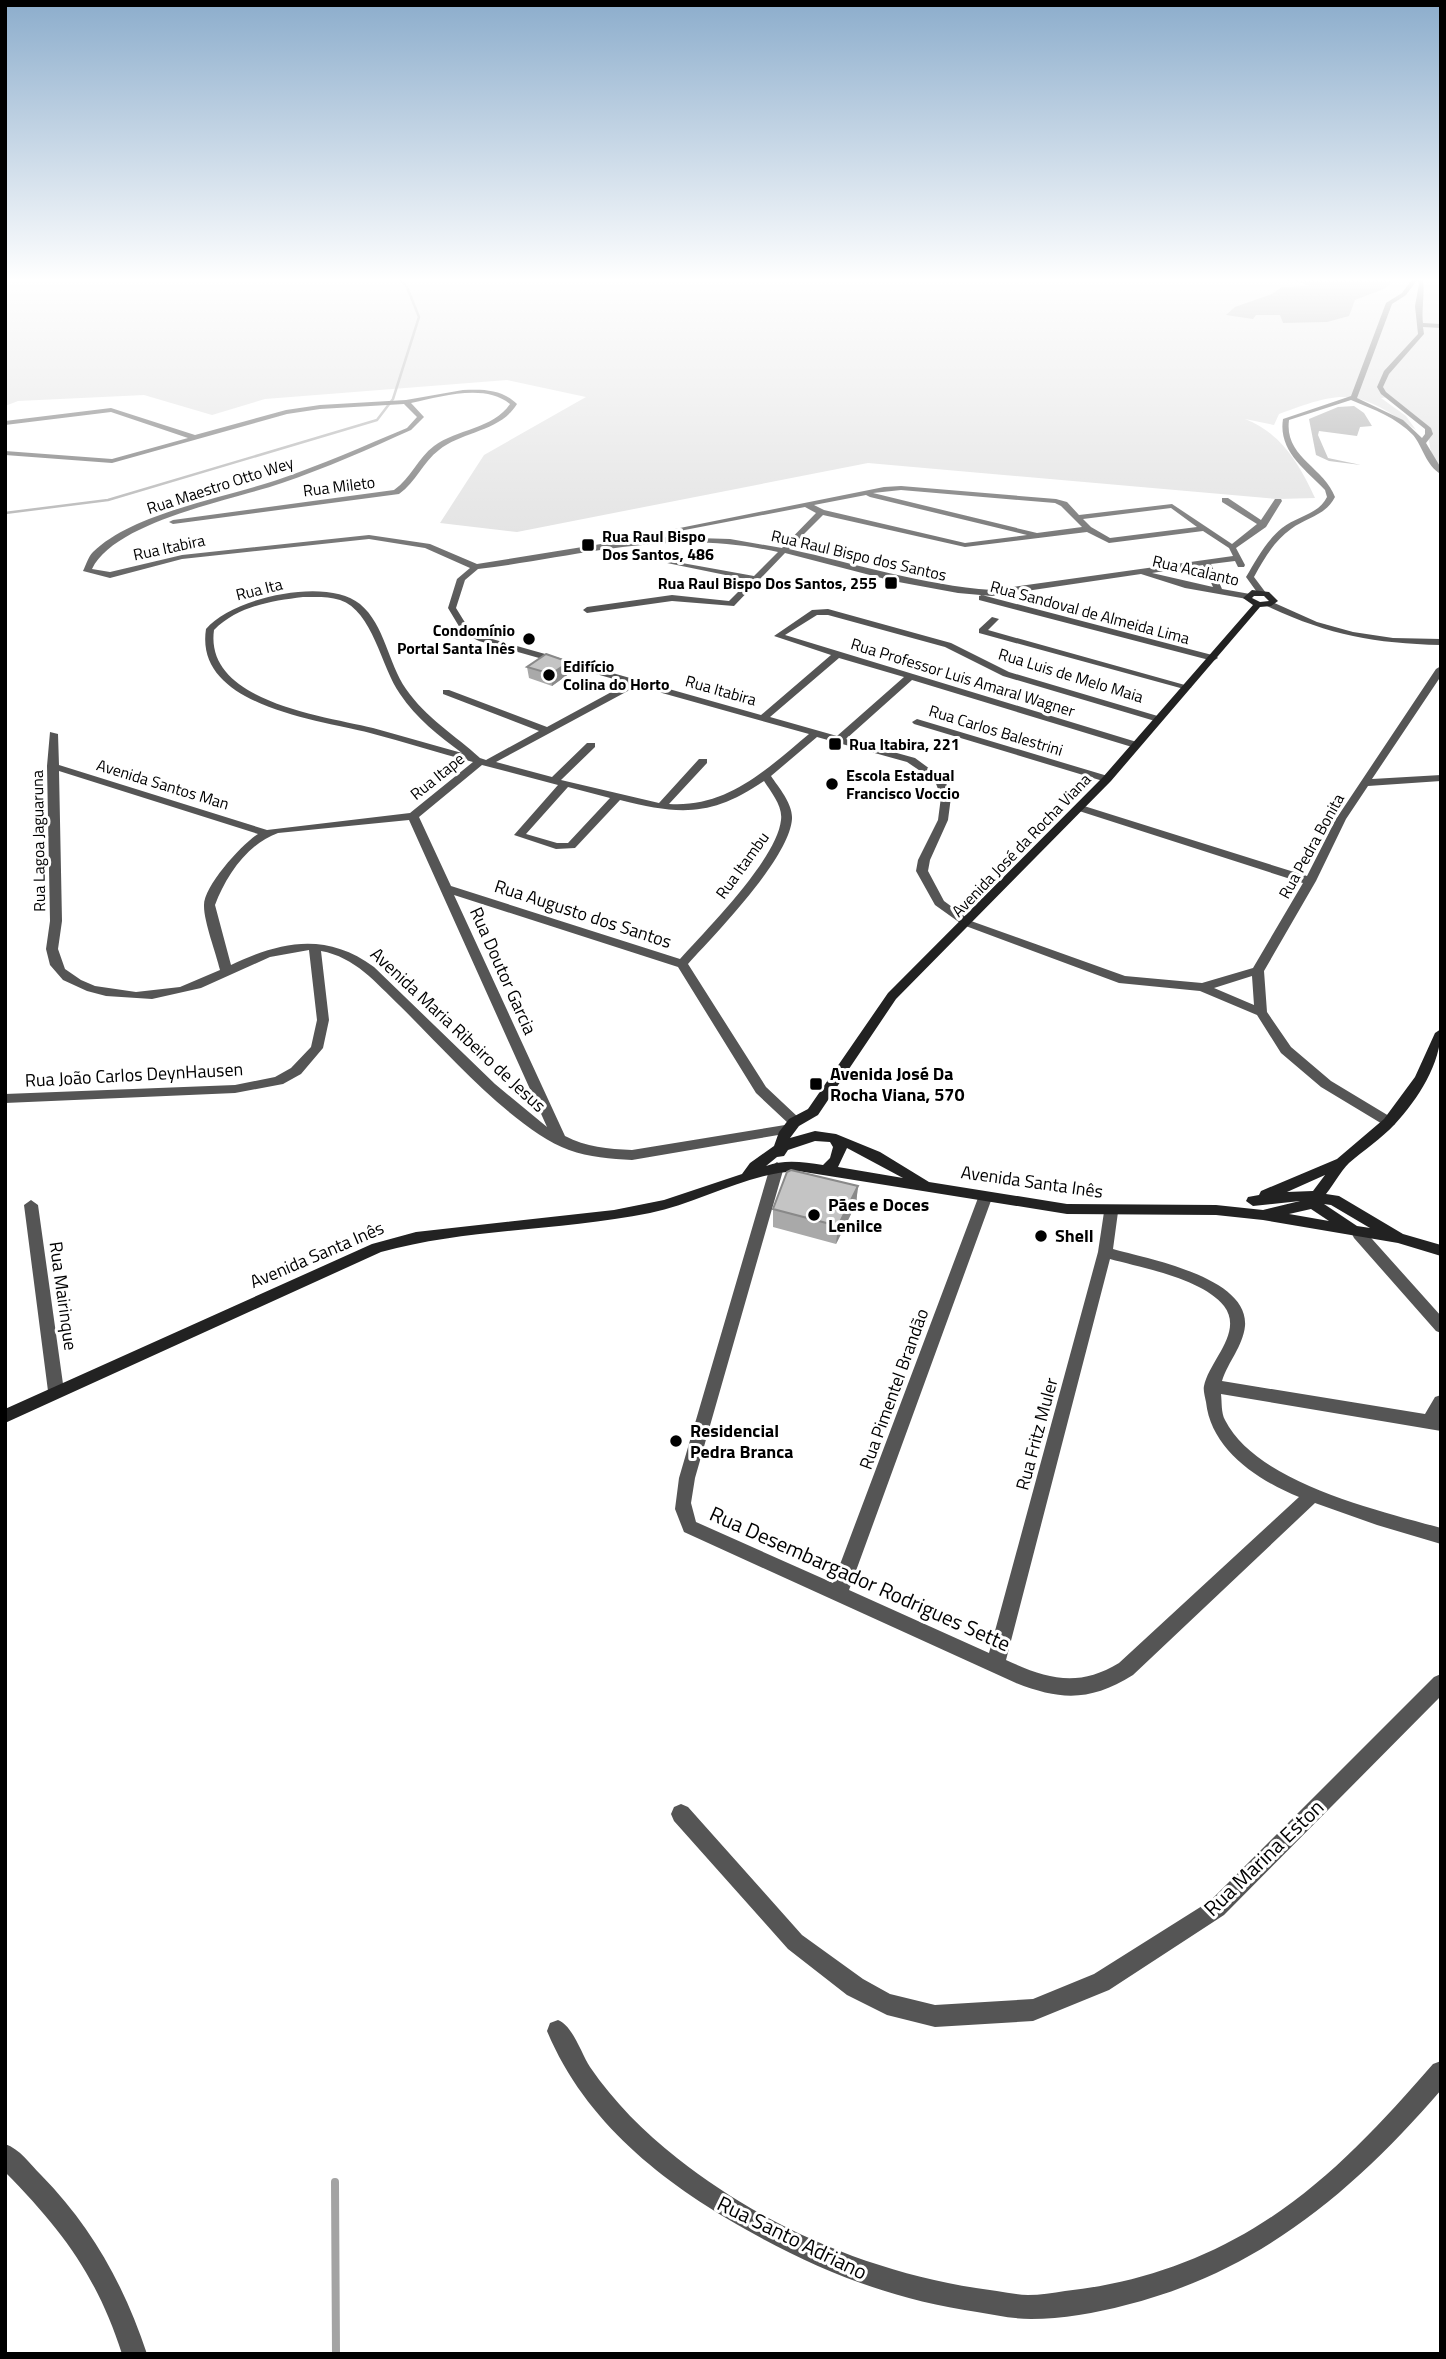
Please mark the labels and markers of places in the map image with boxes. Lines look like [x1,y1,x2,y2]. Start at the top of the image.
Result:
place label: Rua Raul Bispo Dos Santos, 486 [602,524,714,566]
marker: Rua Raul Bispo Dos Santos, 486 [580,537,596,553]
place label: Rua Raul Bispo Dos Santos, 255 [658,571,877,595]
marker: Rua Raul Bispo Dos Santos, 255 [883,575,899,591]
place label: Condomínio Portal Santa Inês [397,618,515,660]
marker: Condomínio Portal Santa Inês [521,631,537,647]
place label: Edifício Colina do Horto [563,654,669,696]
marker: Edifício Colina do Horto [541,667,557,683]
place label: Rua Itabira, 221 [849,732,960,756]
marker: Rua Itabira, 221 [827,736,843,752]
place label: Escola Estadual Francisco Voccio [846,763,960,805]
marker: Escola Estadual Francisco Voccio [824,776,840,792]
place label: Avenida José Da Rocha Viana, 570 [830,1060,965,1108]
marker: Avenida José Da Rocha Viana, 570 [808,1076,824,1092]
place label: Pães e Doces Lenilce [828,1191,929,1239]
marker: Pães e Doces Lenilce [806,1207,822,1223]
place label: Shell [1055,1222,1094,1249]
marker: Shell [1033,1228,1049,1244]
place label: Residencial Pedra Branca [690,1417,794,1465]
marker: Residencial Pedra Branca [668,1433,684,1449]

